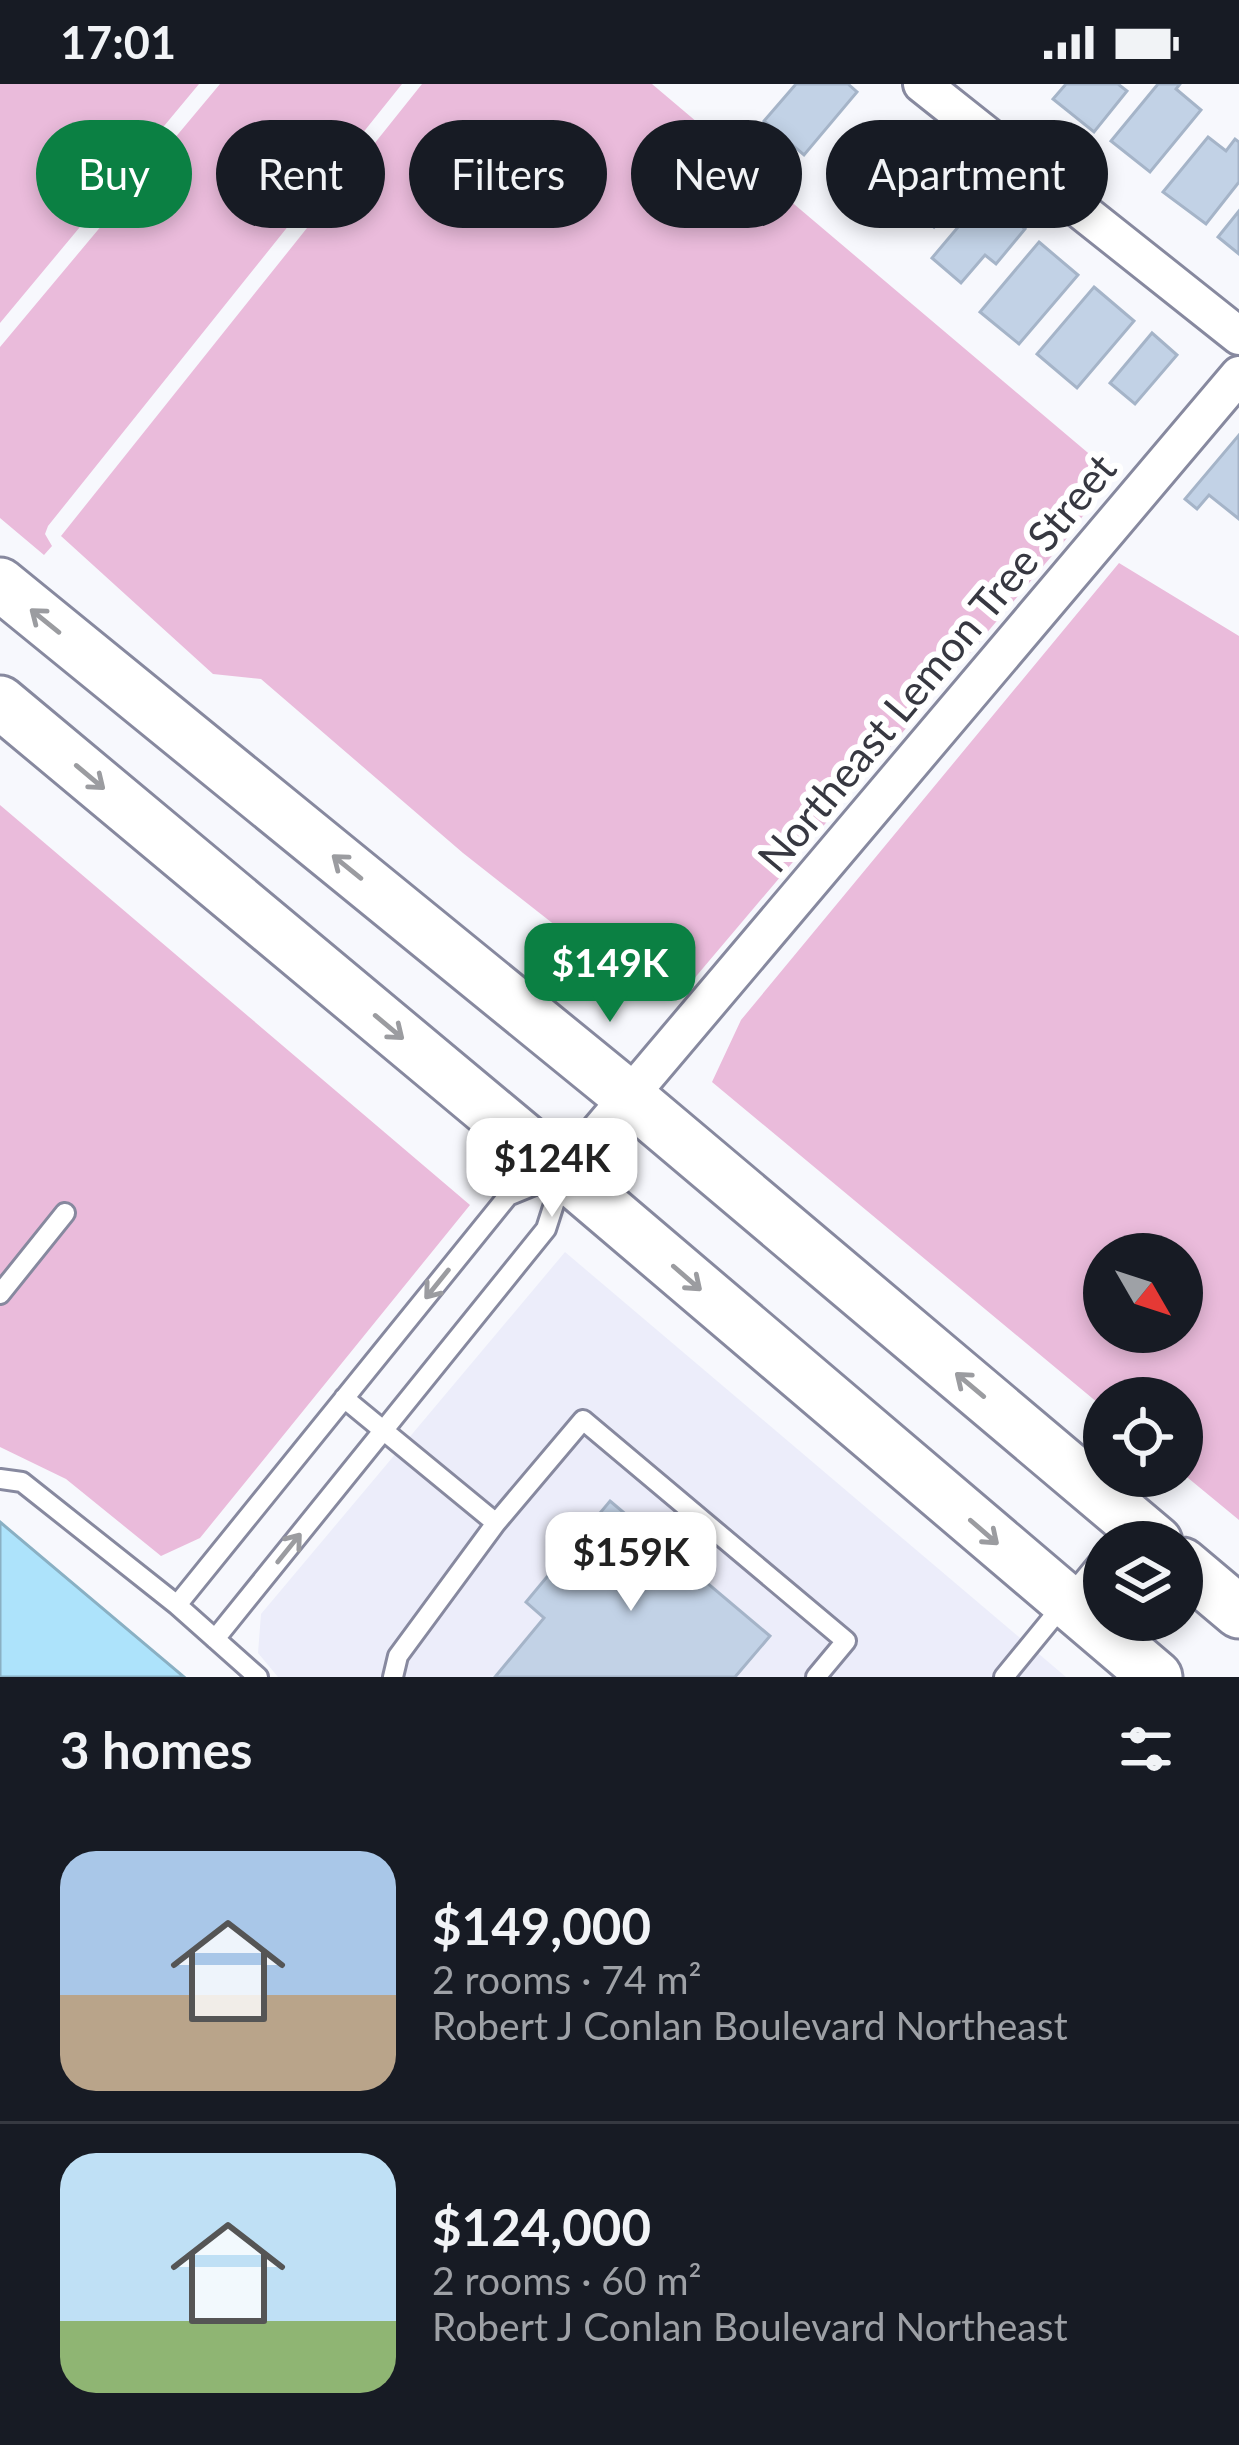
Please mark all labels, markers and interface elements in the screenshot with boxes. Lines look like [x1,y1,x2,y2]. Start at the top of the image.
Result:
text: 17:01 [60,15,176,69]
chip: Buy [36,120,192,228]
chip: Rent [216,120,385,228]
chip: Filters [409,120,607,228]
chip: New [631,120,802,228]
chip: Apartment [826,120,1108,228]
street label: Northeast Lemon Tree Street [747,443,1126,881]
one-way arrow [30,608,61,635]
one-way arrow [74,762,105,790]
one-way arrow [332,854,364,881]
pin: $149K [526,923,694,1025]
text: $149K [551,939,669,985]
one-way arrow [373,1012,404,1040]
pin: $124K [468,1118,636,1220]
text: $124K [493,1134,611,1180]
north arrow [1083,1233,1203,1353]
map controls [1083,1233,1203,1641]
one-way arrow [671,1264,702,1292]
one-way arrow [424,1268,451,1299]
one-way arrow [955,1372,986,1400]
button: locate [1083,1377,1203,1497]
pin: $159K [547,1512,715,1614]
one-way arrow [968,1517,999,1545]
button: layers [1083,1521,1203,1641]
text: $159K [572,1528,690,1574]
one-way arrow [275,1532,301,1564]
icon: filters [1113,1716,1179,1782]
text: 3 homes [60,1719,252,1780]
text: $149,000 [432,1895,651,1956]
icon: home [156,1899,300,2043]
text: 2 rooms · 74 m² [432,1956,702,2002]
text: Robert J Conlan Boulevard Northeast [432,2002,1068,2048]
text: $124,000 [432,2196,651,2257]
icon: home [156,2201,300,2345]
text: 2 rooms · 60 m² [432,2257,702,2303]
text: Robert J Conlan Boulevard Northeast [432,2303,1068,2349]

